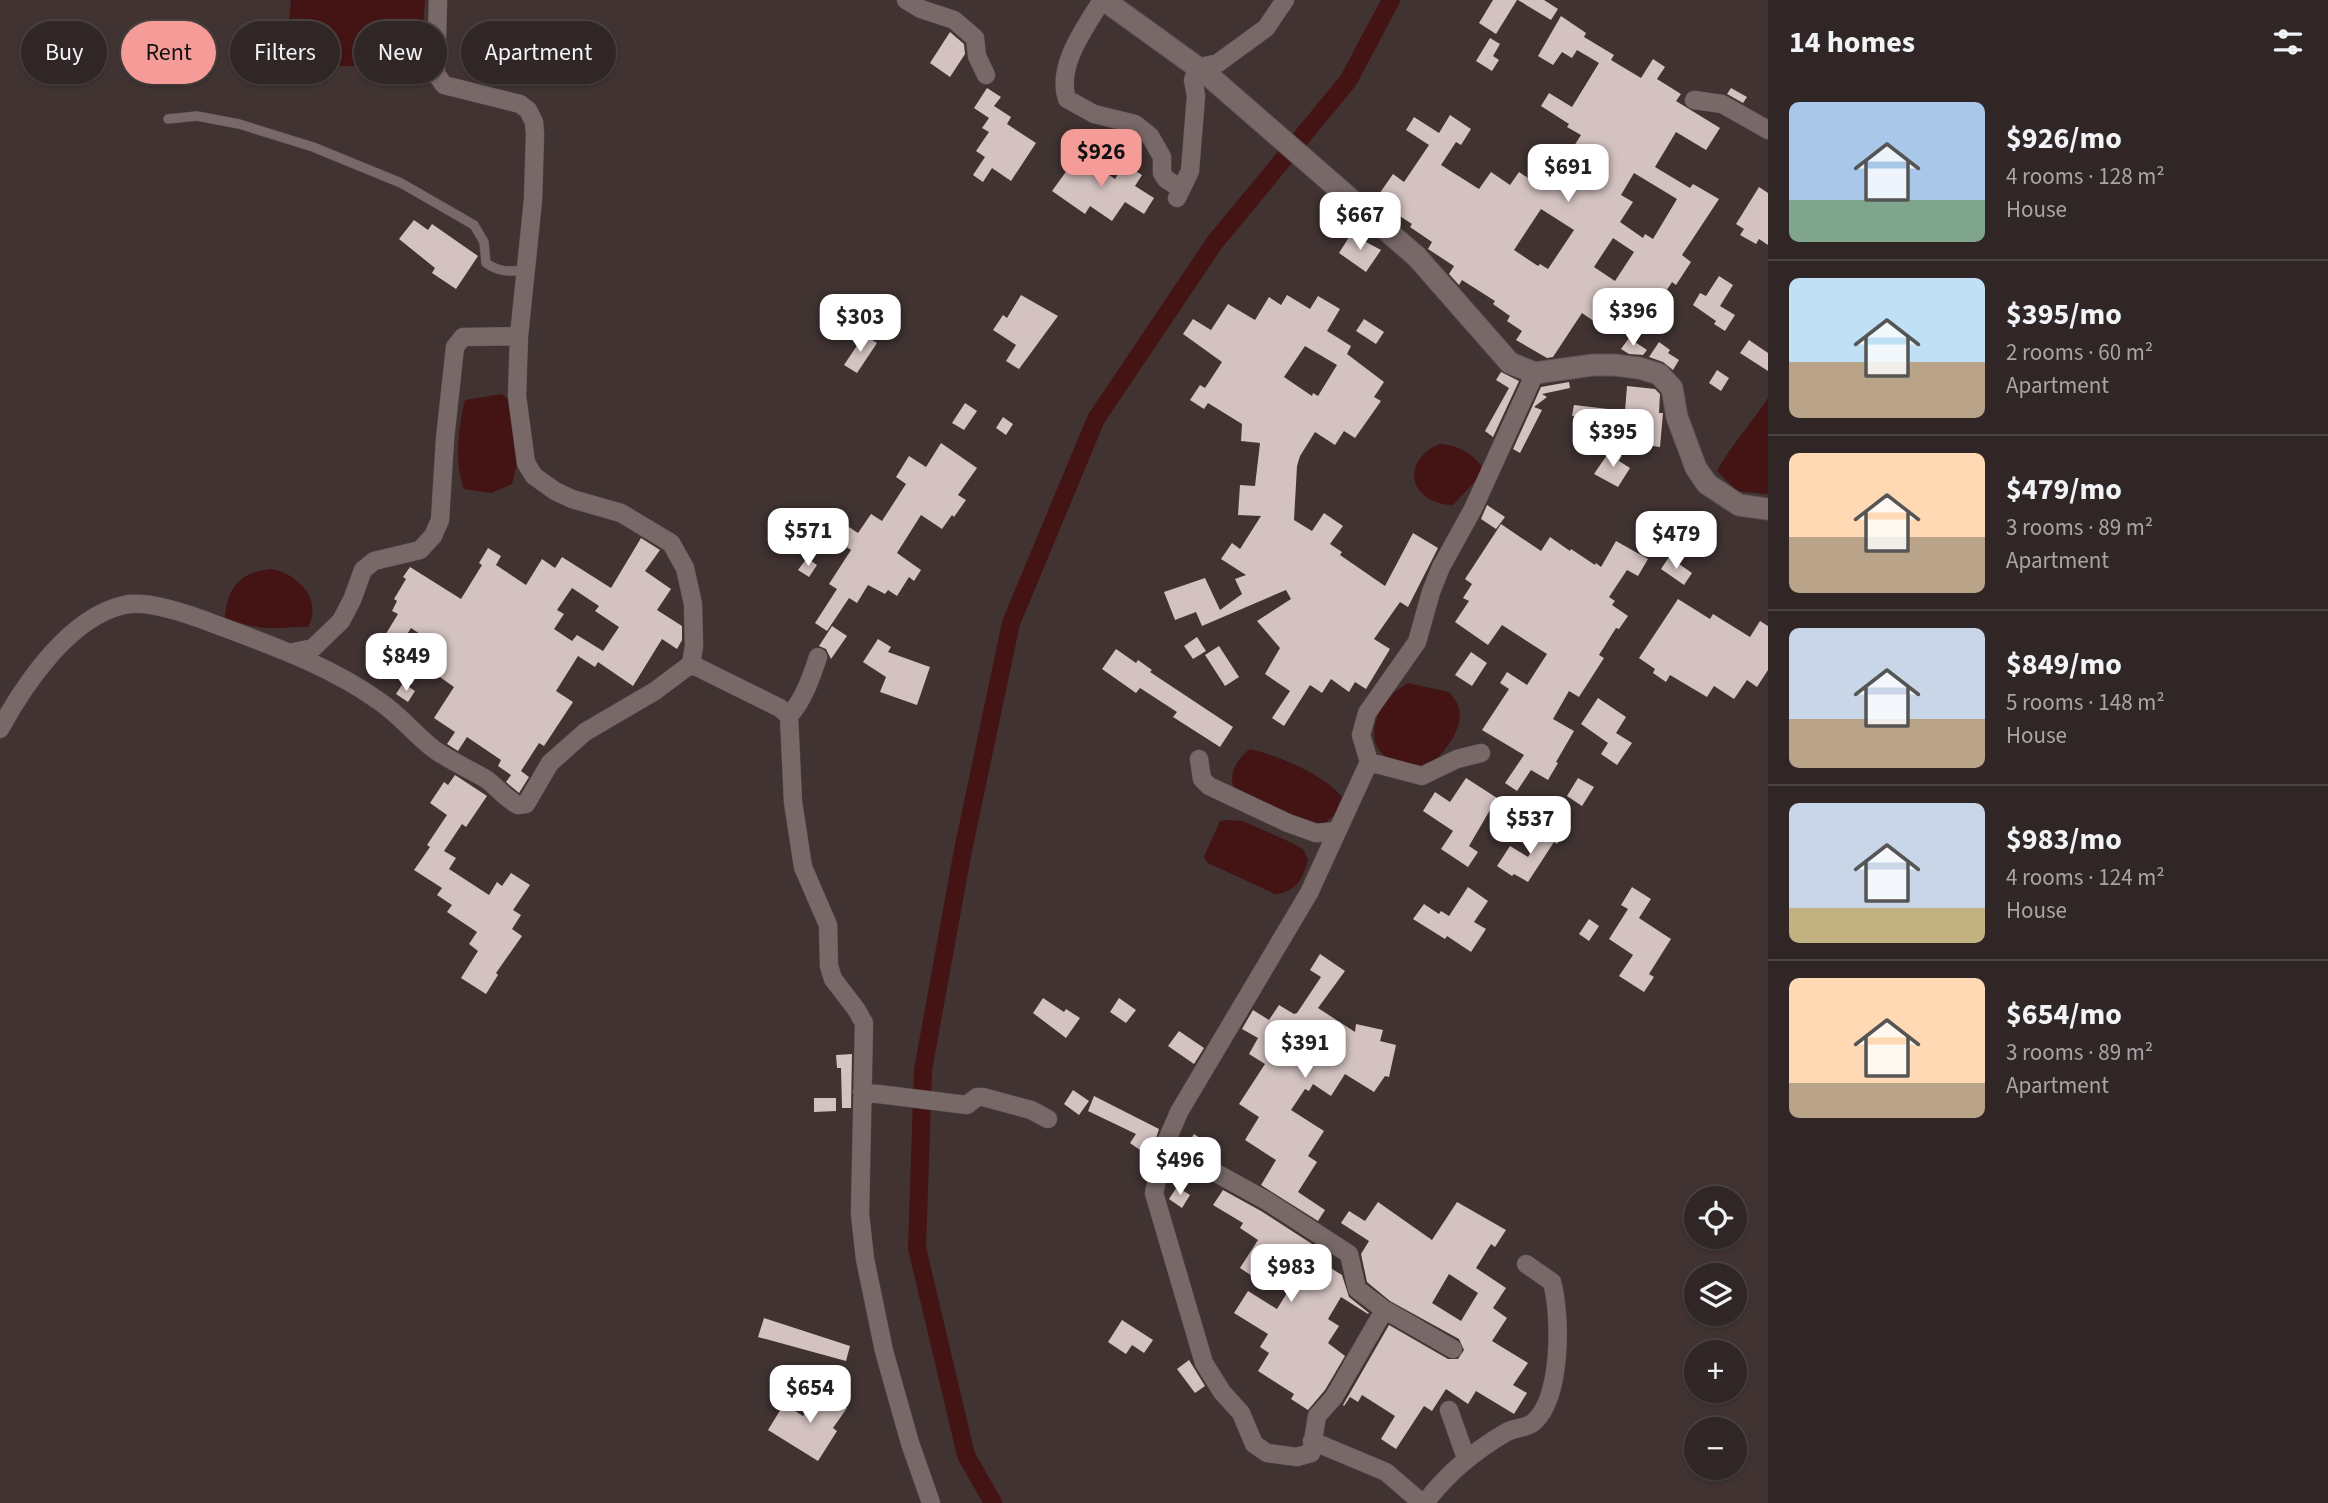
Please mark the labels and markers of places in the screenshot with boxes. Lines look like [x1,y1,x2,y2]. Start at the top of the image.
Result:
pin: $926 [1060,130,1142,189]
pin: $691 [1527,144,1609,204]
pin: $667 [1319,192,1401,252]
pin: $396 [1592,288,1674,348]
pin: $303 [819,294,901,354]
pin: $395 [1572,410,1654,469]
pin: $571 [767,508,849,568]
pin: $479 [1635,512,1717,571]
pin: $849 [365,634,447,693]
pin: $537 [1489,796,1571,856]
pin: $391 [1264,1020,1346,1080]
pin: $496 [1139,1138,1221,1197]
pin: $983 [1250,1244,1332,1304]
pin: $654 [769,1366,851,1425]

